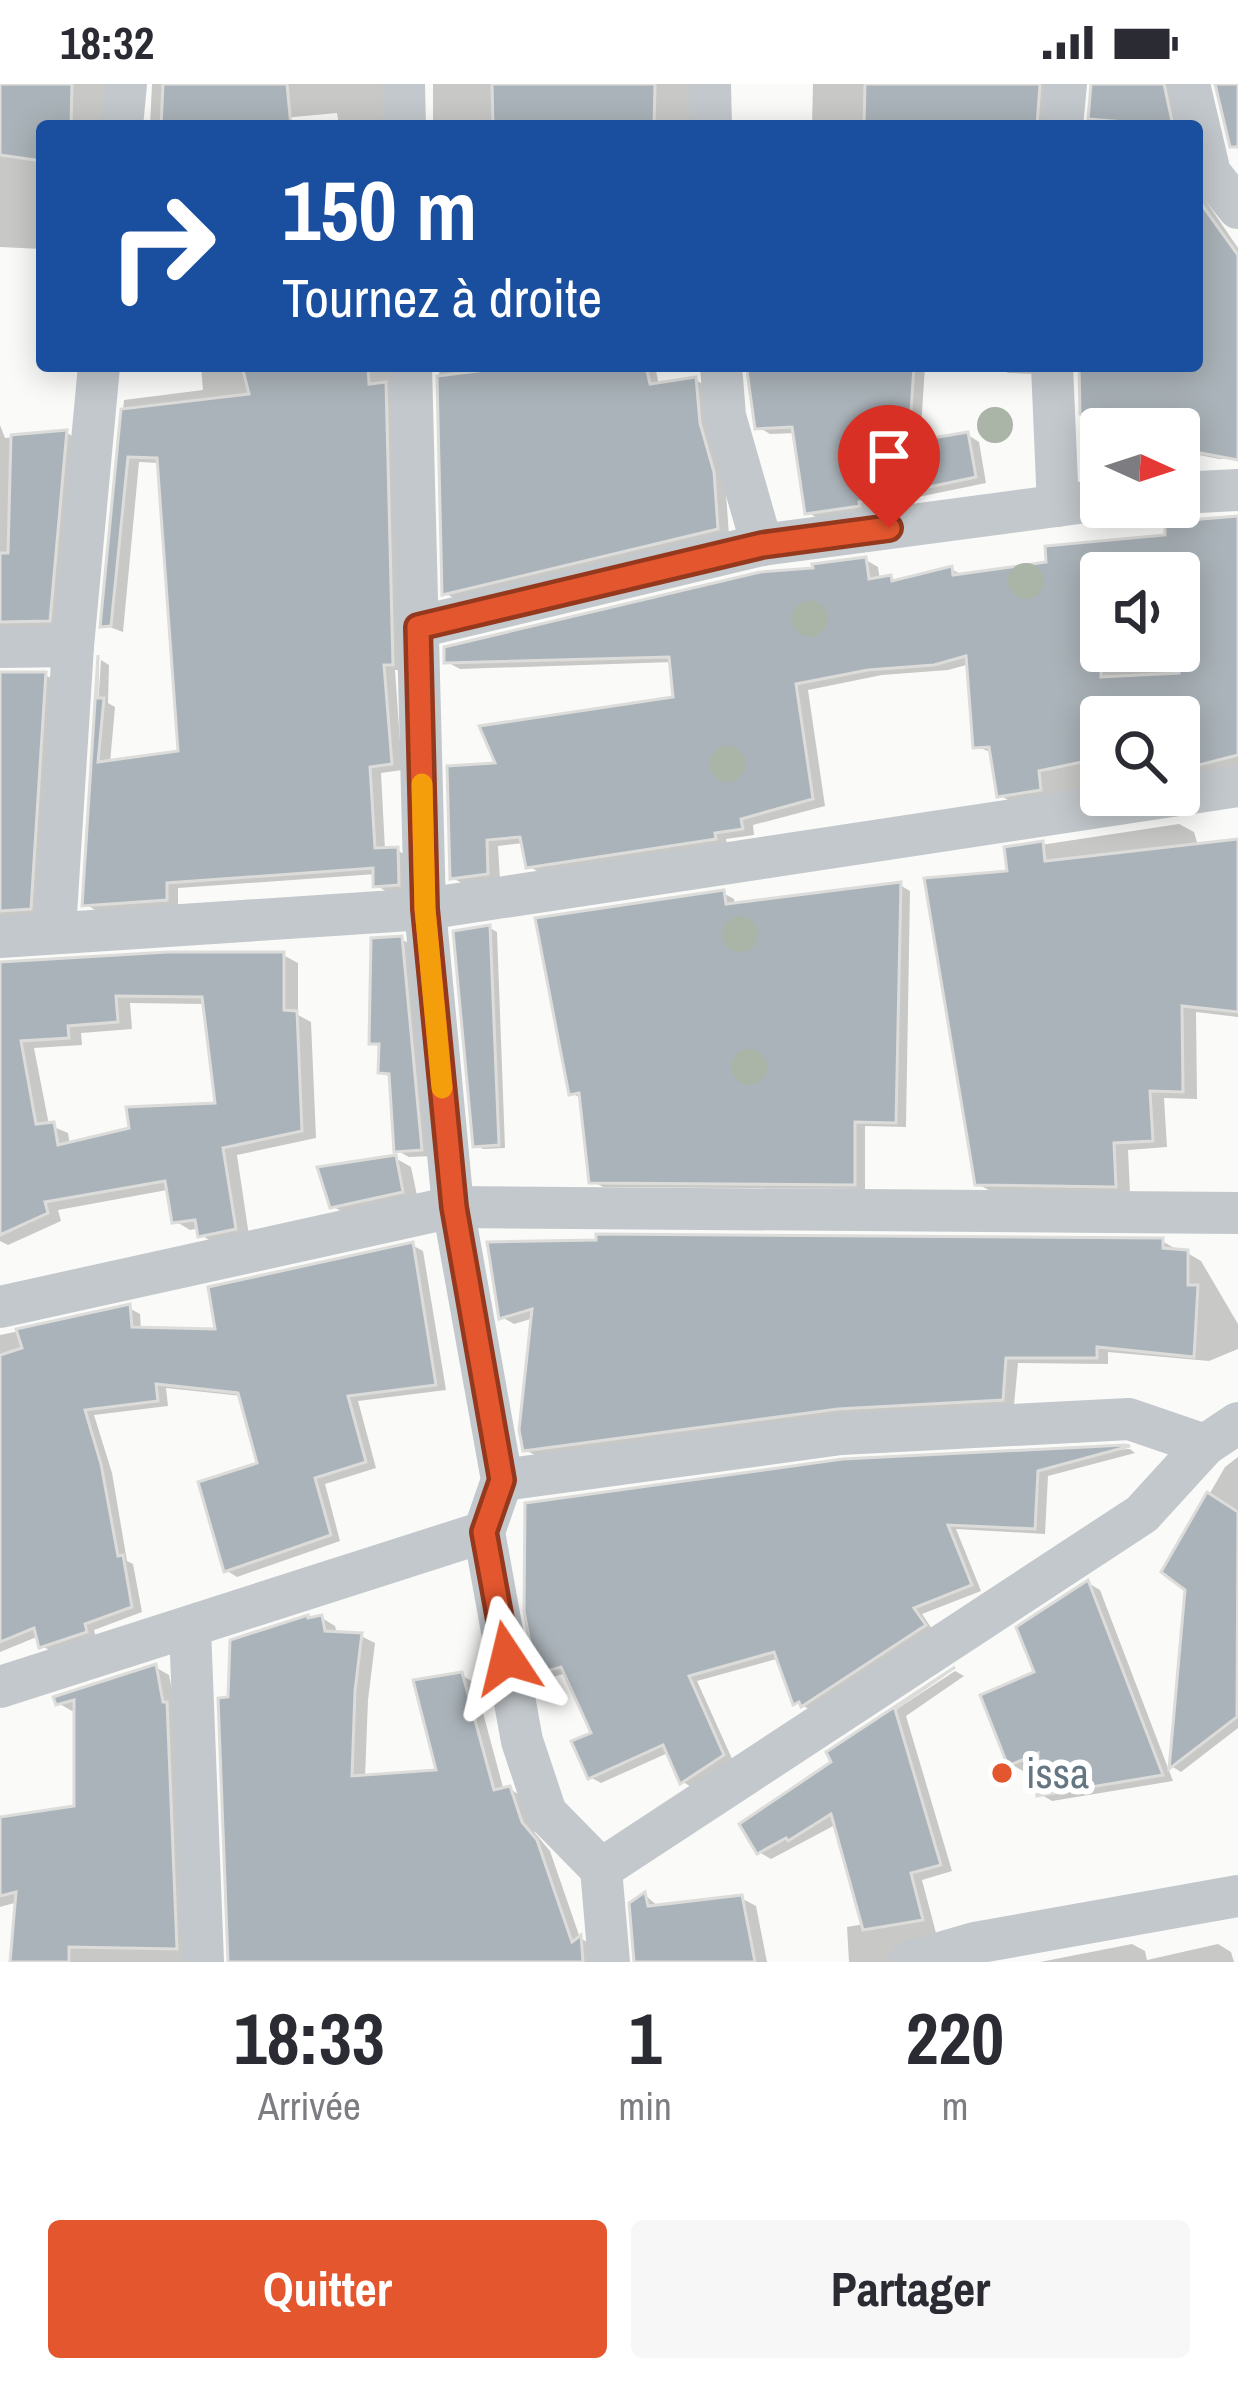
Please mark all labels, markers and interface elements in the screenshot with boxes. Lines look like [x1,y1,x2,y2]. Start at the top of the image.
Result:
text: 18:32 [60,12,154,73]
text: 150 m [282,153,477,266]
icon: right [84,168,240,324]
text: Tournez à droite [282,261,602,334]
pin [838,405,940,528]
north arrow [1080,408,1200,528]
map controls [1080,408,1200,816]
icon: arrive [856,423,922,489]
button: sound [1080,552,1200,672]
button: search [1080,696,1200,816]
position arrow [444,1595,570,1721]
place label: issa [1026,1745,1089,1801]
marker: issa [989,1760,1015,1786]
text: 18:33 [234,1989,385,2086]
text: 1 [629,1989,662,2086]
text: 220 [906,1989,1004,2086]
text: Arrivée [258,2080,361,2132]
text: min [619,2080,672,2132]
text: m [942,2080,968,2132]
button: Quitter [48,2220,607,2358]
button: Partager [631,2220,1190,2358]

